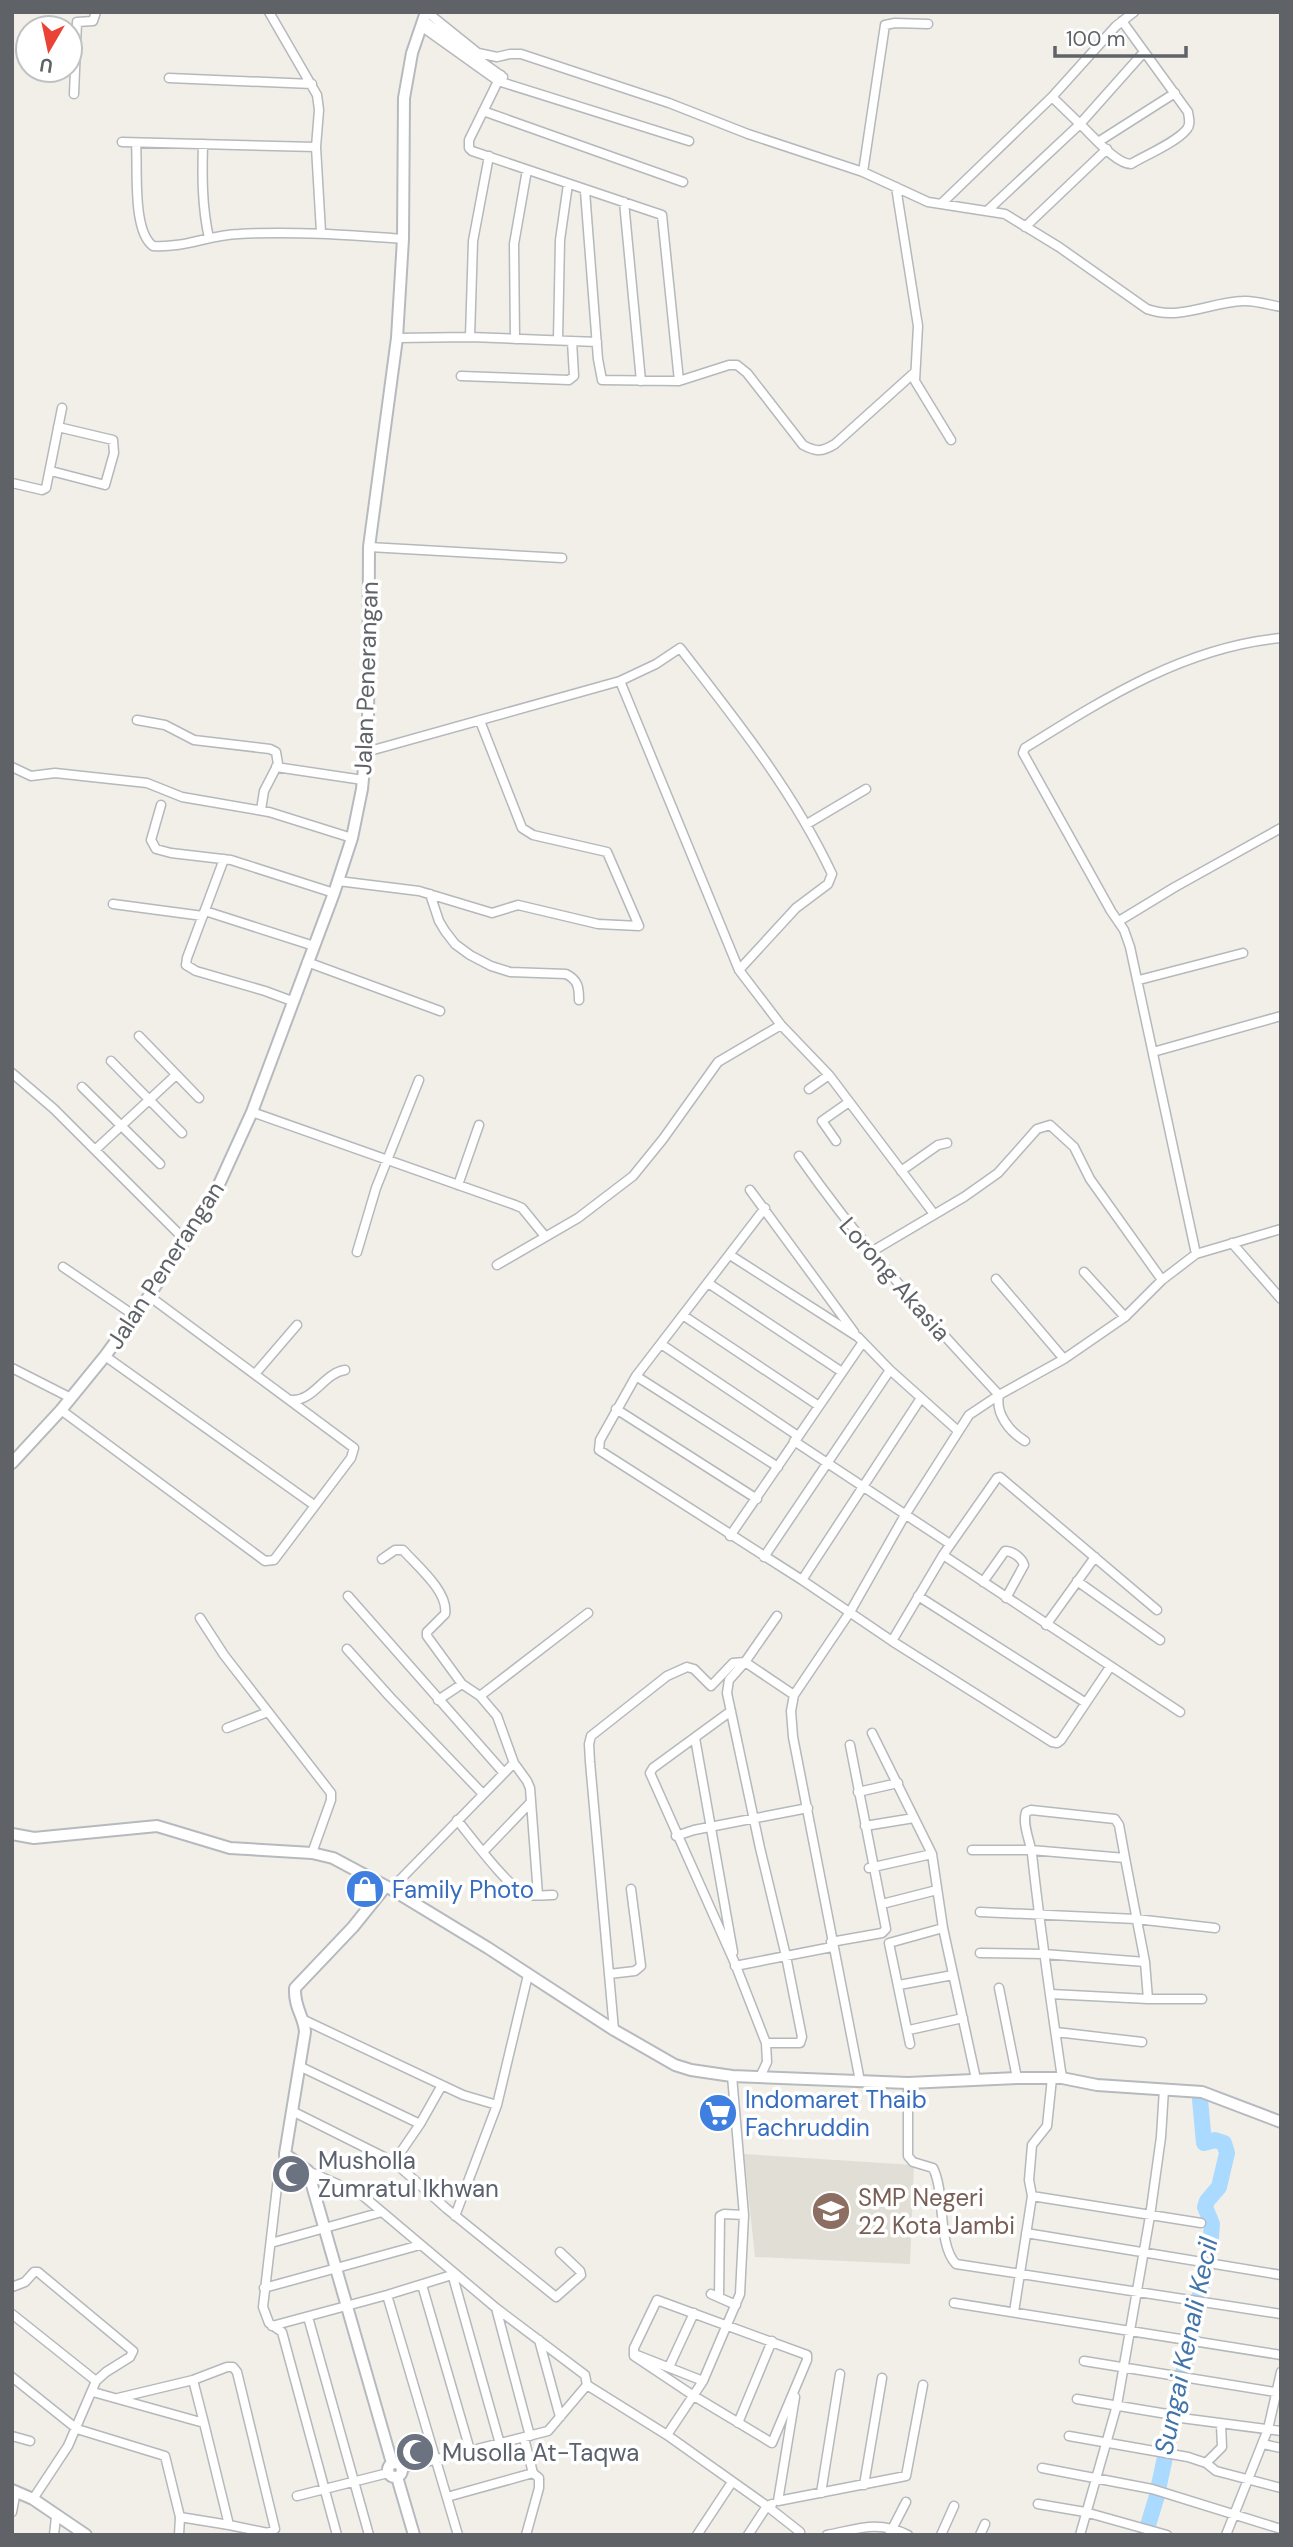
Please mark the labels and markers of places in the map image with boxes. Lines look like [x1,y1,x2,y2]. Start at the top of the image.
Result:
shop icon: Family Photo [344,1868,386,1910]
place label: Family Photo [392,1874,534,1905]
place label: Indomaret Thaib Fachruddin [745,2084,927,2143]
supermarket icon: Indomaret Thaib Fachruddin [697,2092,739,2134]
place label: Musholla Zumratul Ikhwan [318,2145,499,2204]
mosque icon: Musholla Zumratul Ikhwan [270,2153,312,2195]
place label: SMP Negeri 22 Kota Jambi [858,2182,1015,2241]
school or university icon: SMP Negeri 22 Kota Jambi [810,2190,852,2232]
mosque icon: Musolla At-Taqwa [394,2431,436,2473]
place label: Musolla At-Taqwa [442,2437,639,2468]

